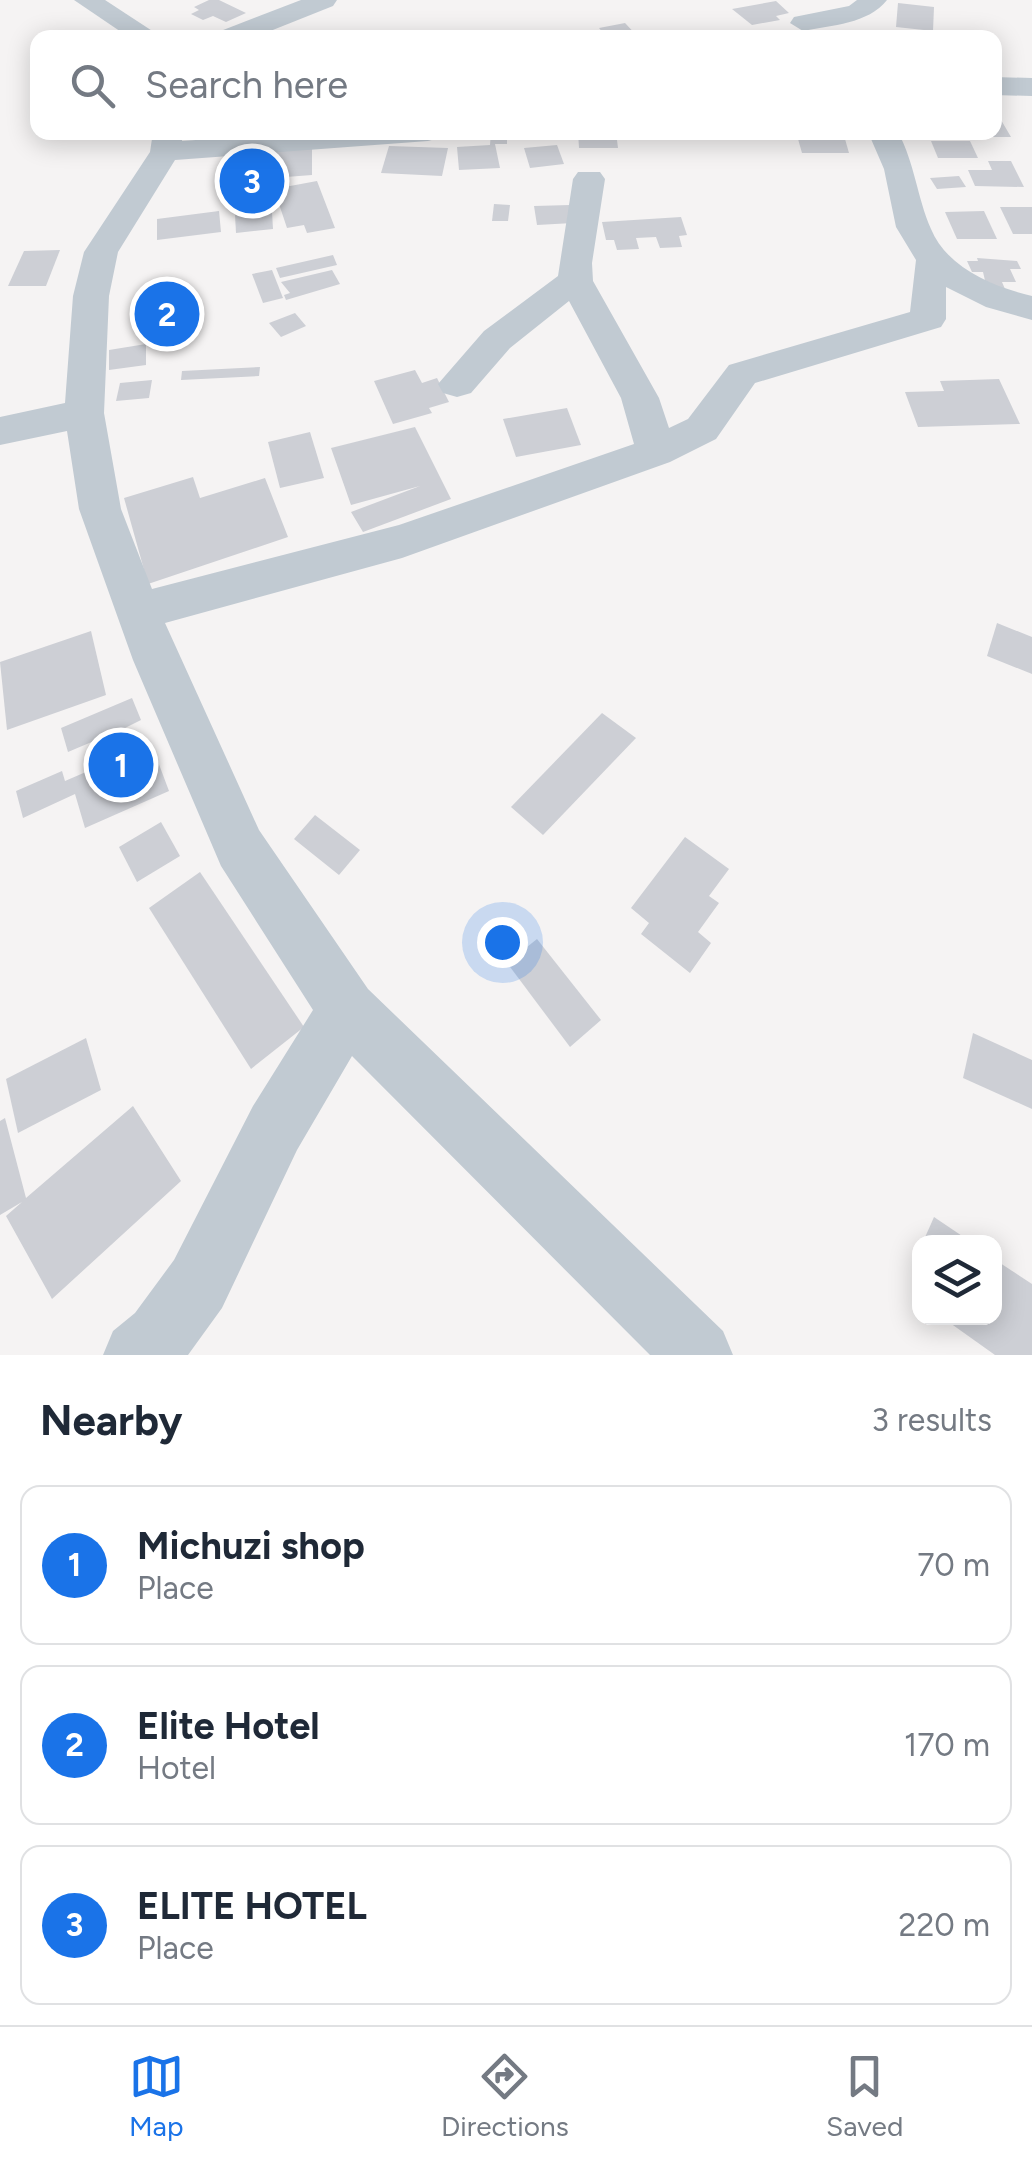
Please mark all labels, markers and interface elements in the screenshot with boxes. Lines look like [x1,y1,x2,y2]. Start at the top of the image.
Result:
search box [30,30,1002,140]
icon: search [65,58,120,113]
text: Search here [145,62,348,108]
pin: 3 [220,144,284,218]
pin: 2 [134,276,200,352]
pin: 1 [88,728,154,802]
your location [477,917,528,968]
map controls [912,1235,1002,1325]
button: layers [912,1235,1002,1325]
text: Nearby [40,1395,182,1446]
text: 3 results [872,1401,992,1439]
text: Michuzi shop [137,1523,365,1569]
text: 1 [68,1546,81,1584]
text: 70 m [917,1546,990,1584]
text: Place [137,1569,214,1607]
text: Elite Hotel [137,1703,320,1749]
text: 2 [65,1726,84,1764]
text: 170 m [904,1726,990,1764]
text: Hotel [137,1749,216,1787]
text: ELITE HOTEL [137,1883,367,1929]
text: 3 [66,1906,83,1944]
text: 220 m [899,1906,990,1944]
text: Place [137,1929,214,1967]
tab: Map [129,2049,184,2143]
tab: Directions [441,2049,569,2143]
tab: Saved [826,2049,903,2143]

